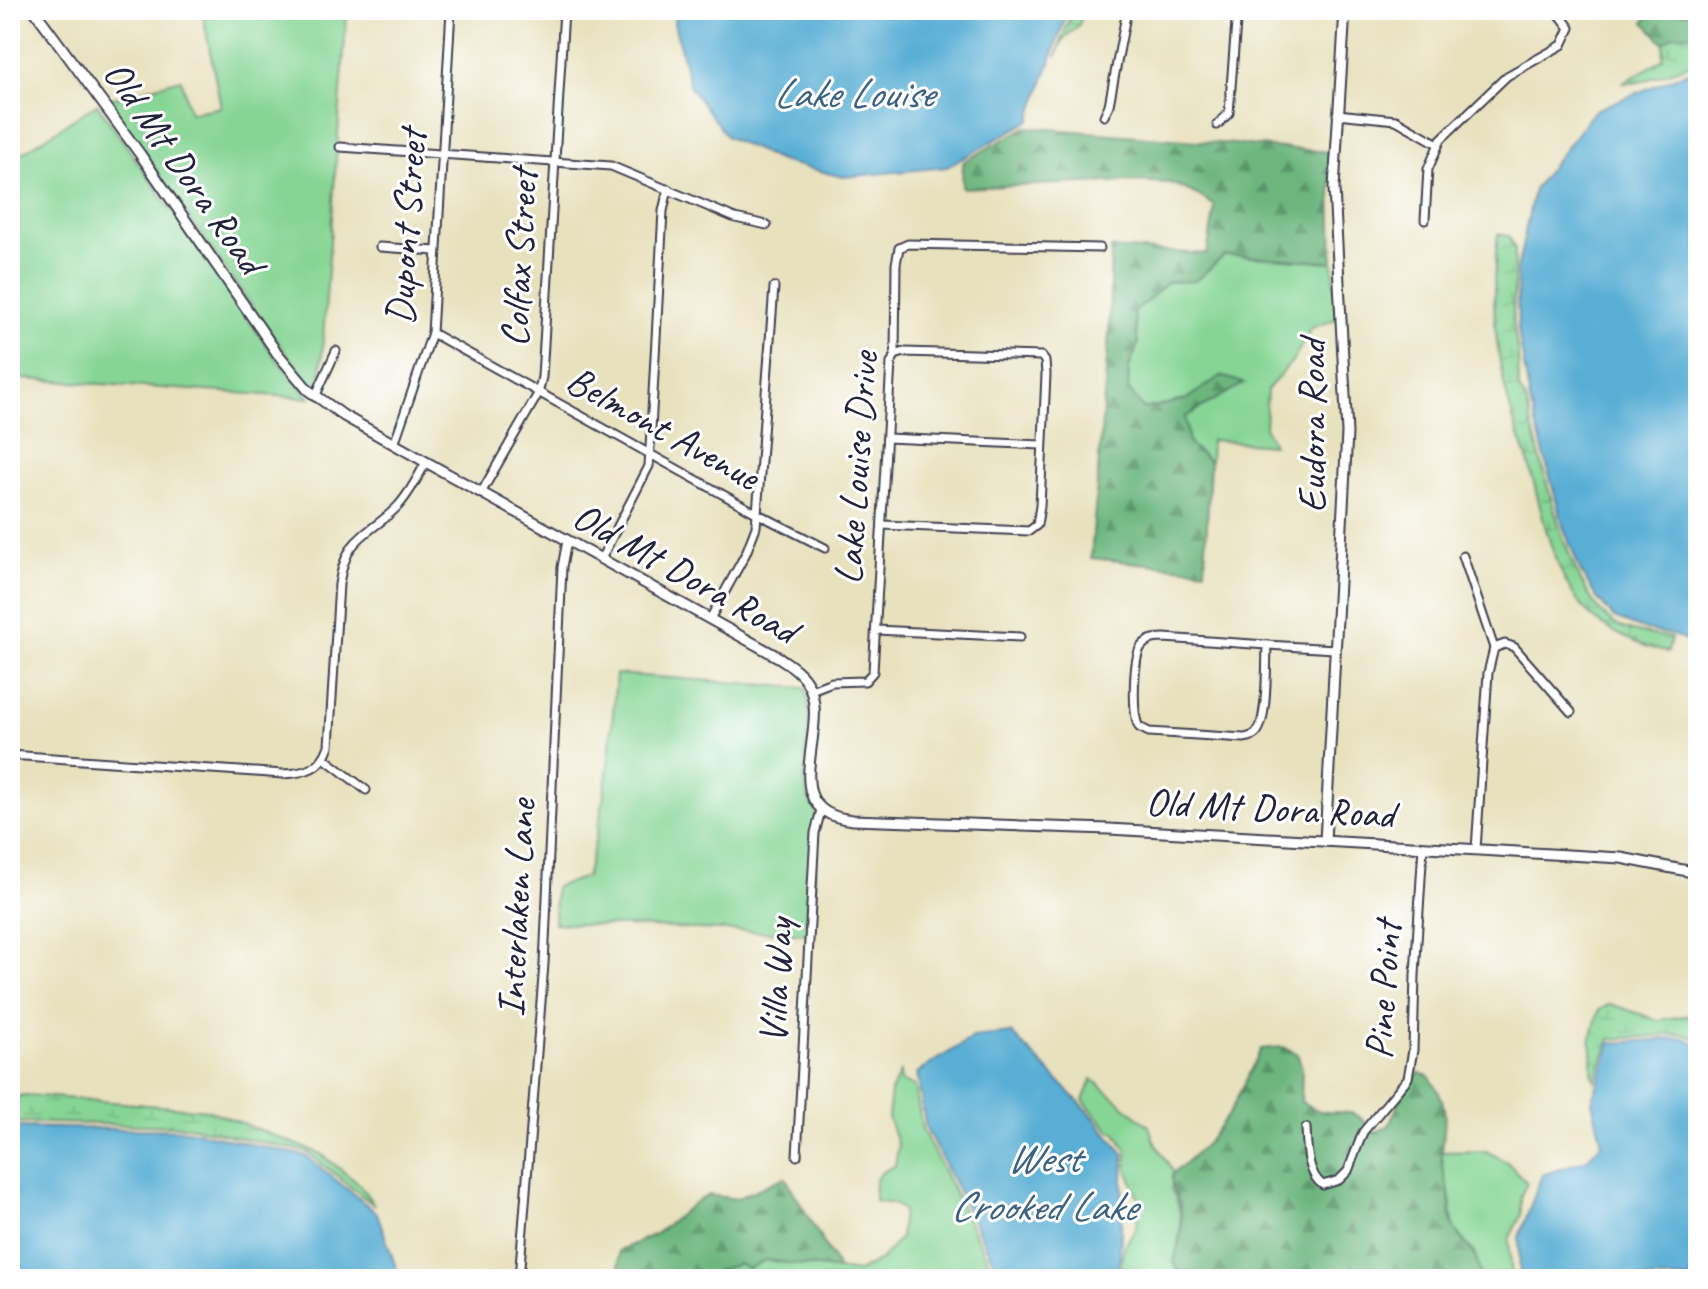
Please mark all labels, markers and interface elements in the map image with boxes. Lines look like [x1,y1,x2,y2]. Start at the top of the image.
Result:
street label: Old Mt Dora Road [92,51,279,288]
water label: Lake Louise [773,67,939,120]
street label: Dupont Street [374,122,438,326]
street label: Colfax Street [489,162,549,348]
street label: Eudora Road [1287,334,1337,513]
street label: Lake Louise Drive [823,347,889,586]
street label: Belmont Avenue [558,355,771,503]
street label: Old Mt Dora Road [564,491,811,658]
street label: Old Mt Dora Road [1144,777,1402,840]
street label: Interlaken Lane [485,795,547,1018]
street label: Villa Way [748,914,804,1045]
street label: Pine Point [1353,914,1413,1061]
water label: West Crooked Lake [950,1132,1142,1233]

